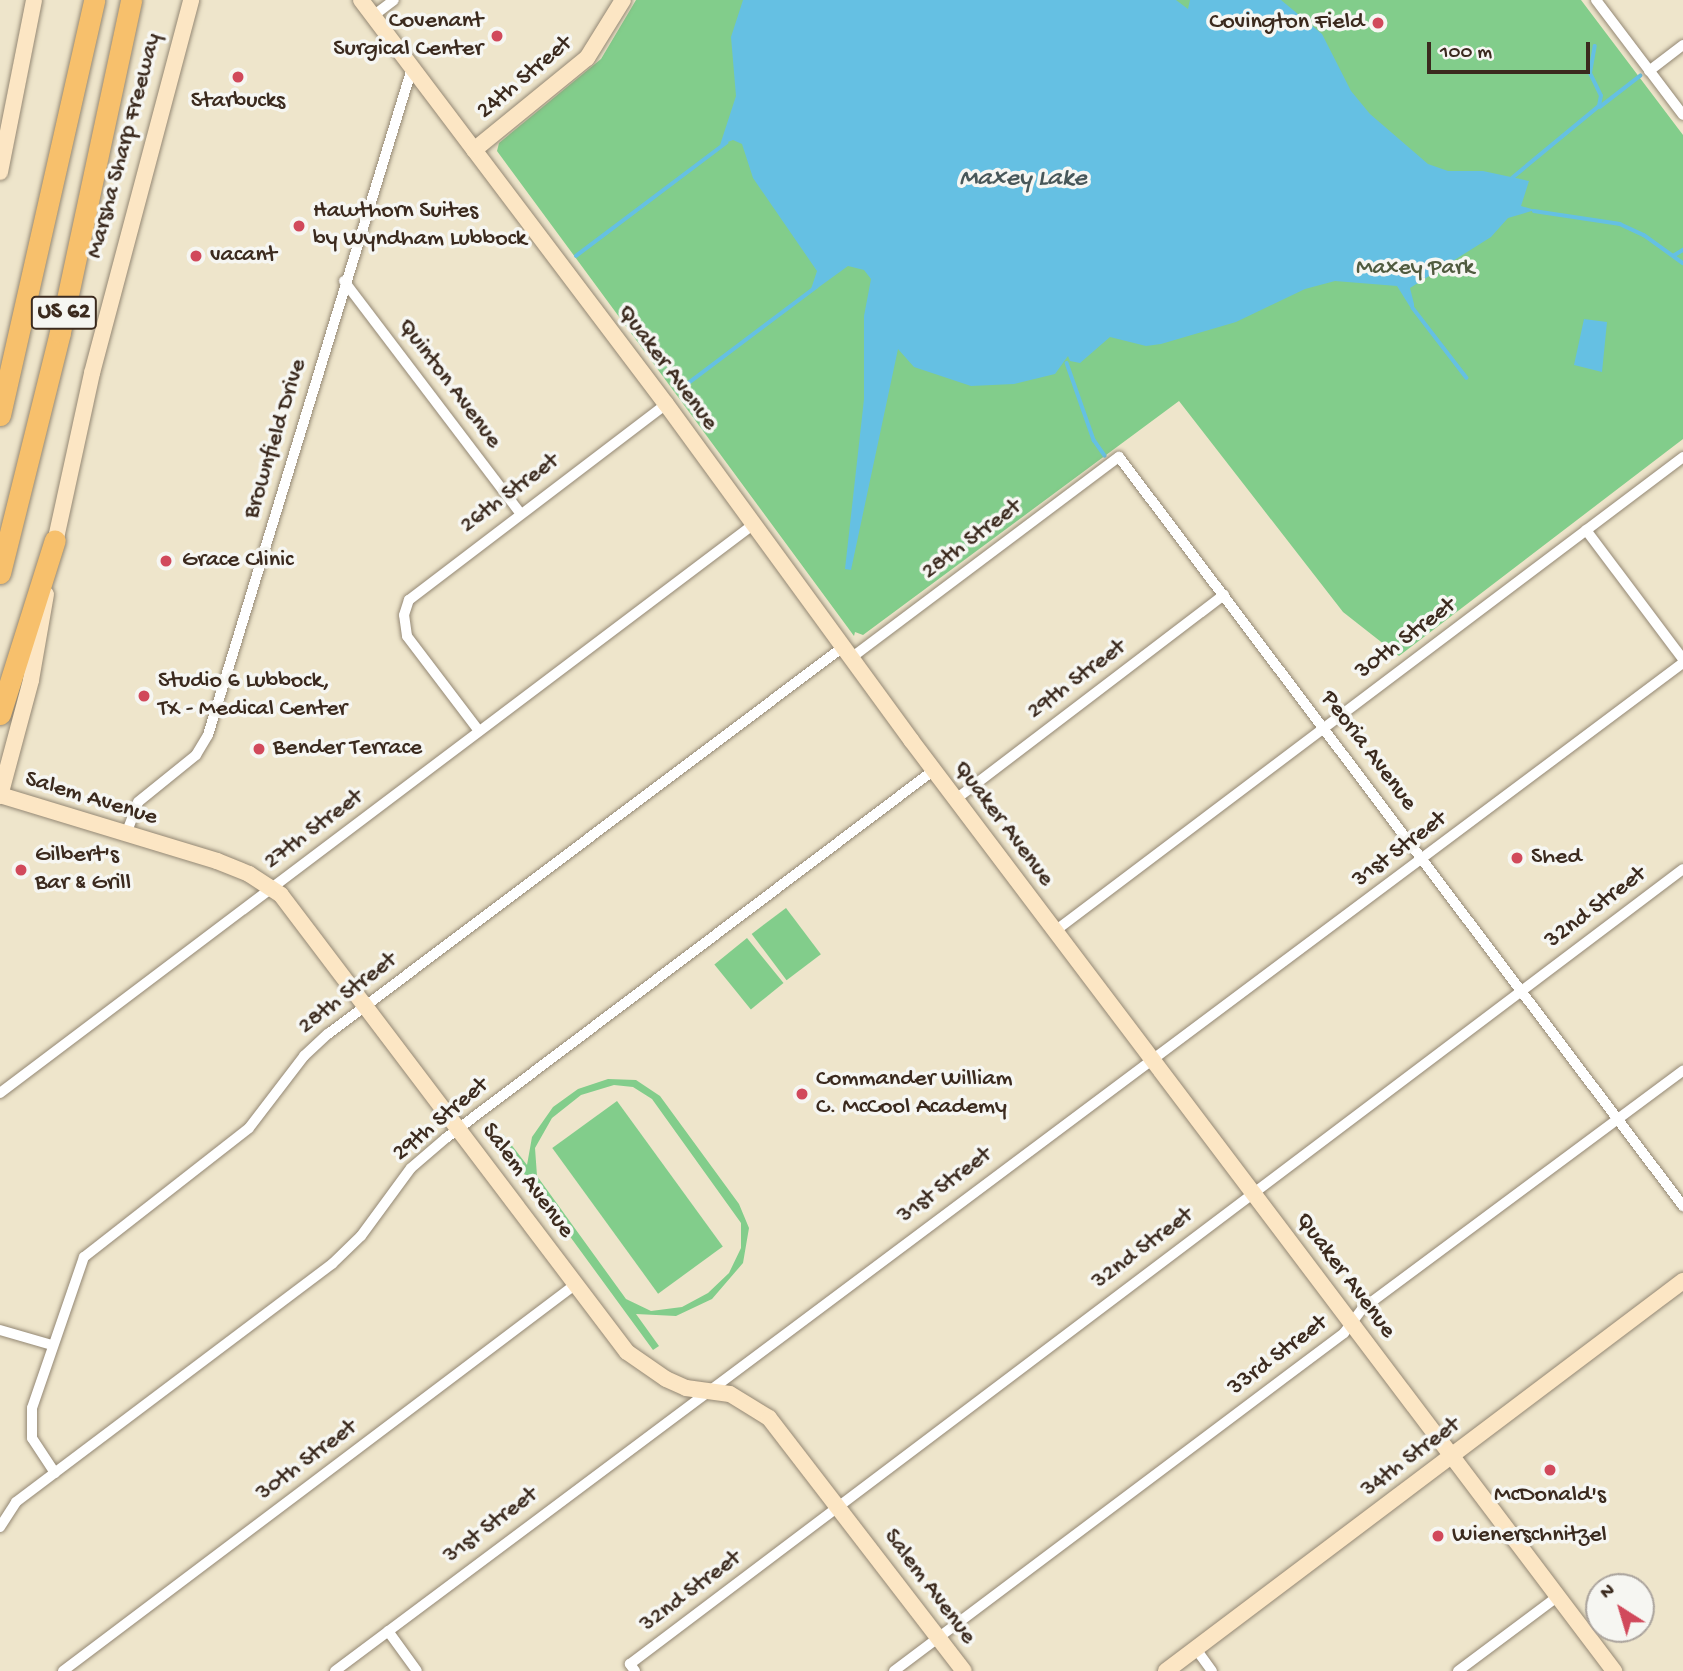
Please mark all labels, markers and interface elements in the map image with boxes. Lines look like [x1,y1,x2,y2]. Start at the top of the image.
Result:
place label: Covenant Surgical Center [333,8,483,64]
place label: Covington Field [1209,9,1364,37]
marker: Covington Field [1370,15,1386,31]
marker: Covenant Surgical Center [489,28,505,44]
scale bar [1431,28,1594,72]
street label: Marsha Sharp Freeway [81,30,169,262]
street label: 24th Street [472,30,578,126]
text: 100 m [1440,41,1492,66]
marker: Starbucks [230,69,246,85]
place label: Starbucks [191,88,285,116]
water label: Maxey Lake [959,164,1087,196]
place label: Hawthorn Suites by Wyndham Lubbock [313,198,526,254]
marker: Hawthorn Suites by Wyndham Lubbock [291,218,307,234]
place label: vacant [210,242,277,270]
marker: vacant [188,248,204,264]
park label: Maxey Park [1356,255,1474,283]
road number: US 62 [31,294,97,332]
street label: Quaker Avenue [610,299,724,437]
street label: Quinton Avenue [391,313,507,455]
street label: Brownfield Drive [238,356,314,522]
street label: 26th Street [455,448,565,540]
street label: 28th Street [917,493,1027,587]
place label: Grace Clinic [182,547,293,575]
marker: Grace Clinic [156,551,176,571]
street label: 30th Street [1350,592,1462,686]
street label: 29th Street [1022,634,1132,726]
place label: Studio 6 Lubbock, TX - Medical Center [158,668,347,724]
street label: Peoria Avenue [1313,685,1423,817]
marker: Studio 6 Lubbock, TX - Medical Center [136,688,152,704]
place label: Bender Terrace [273,735,422,763]
marker: Bender Terrace [251,741,267,757]
street label: Quaker Avenue [946,755,1060,893]
street label: Salem Avenue [21,765,161,833]
street label: 27th Street [259,783,369,877]
street label: 31st Street [1347,805,1453,895]
place label: Gilbert's Bar & Grill [35,842,131,898]
place label: Shed [1531,844,1581,872]
marker: Shed [1509,850,1525,866]
street label: 32nd Street [1540,861,1652,955]
marker: Gilbert's Bar & Grill [13,862,29,878]
street label: 28th Street [293,947,403,1041]
place label: Commander William C. McCool Academy [816,1066,1013,1122]
street label: 29th Street [387,1072,495,1168]
marker: Commander William C. McCool Academy [794,1086,810,1102]
street label: Salem Avenue [474,1118,580,1244]
street label: 31st Street [892,1141,998,1231]
street label: 32nd Street [1087,1202,1199,1296]
street label: Quaker Avenue [1288,1207,1402,1345]
street label: 33rd Street [1223,1309,1333,1403]
street label: 34th Street [1356,1412,1466,1504]
street label: 30th Street [251,1414,363,1508]
marker: McDonald's [1542,1462,1558,1478]
street label: 31st Street [438,1481,544,1571]
place label: McDonald's [1494,1482,1606,1510]
place label: Wienerschnitzel [1452,1522,1607,1550]
street label: Salem Avenue [876,1524,982,1650]
marker: Wienerschnitzel [1430,1528,1446,1544]
street label: 32nd Street [635,1545,747,1639]
north arrow [1585,1573,1655,1643]
text: N [1596,1580,1620,1605]

